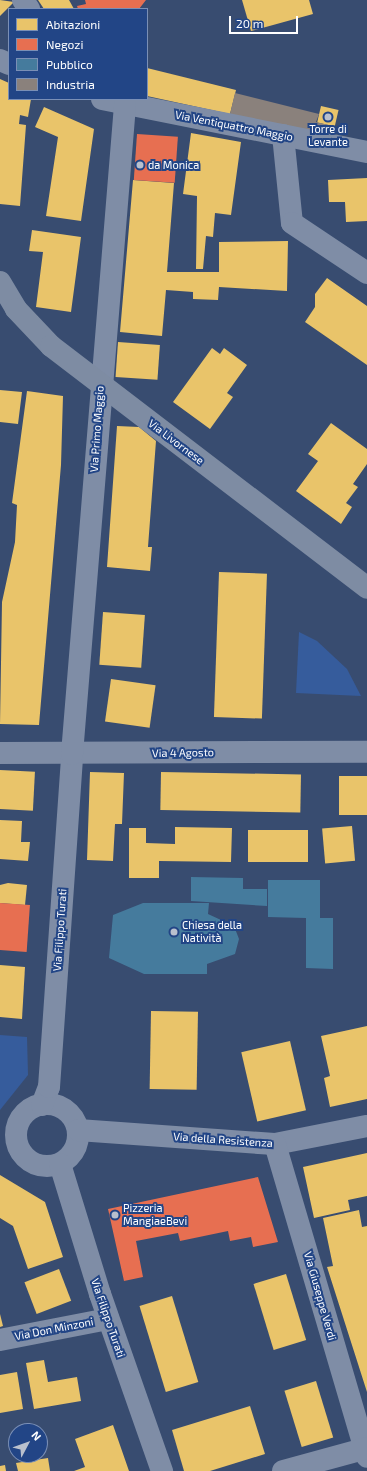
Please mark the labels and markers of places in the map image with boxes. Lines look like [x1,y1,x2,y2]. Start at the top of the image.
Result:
marker: Torre di Levante [323,112,333,122]
place label: Torre di Levante [308,123,348,149]
place label: da Monica [148,158,199,172]
marker: da Monica [135,160,145,170]
place label: Chiesa della Natività [182,919,242,945]
marker: Chiesa della Natività [169,927,179,937]
place label: Pizzeria MangiaeBevi [123,1202,187,1228]
marker: Pizzeria MangiaeBevi [110,1210,120,1220]

